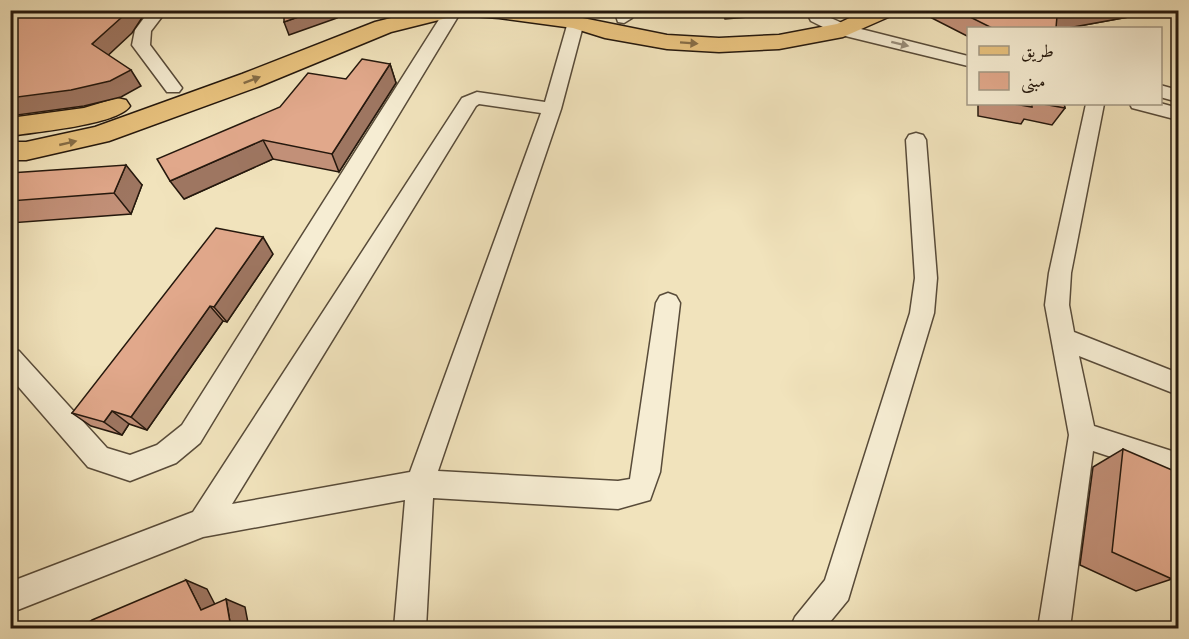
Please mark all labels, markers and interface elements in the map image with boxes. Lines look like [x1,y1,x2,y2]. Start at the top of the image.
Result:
legend [967,27,1162,105]
one-way arrow [679,39,698,48]
one-way arrow [891,39,909,49]
text: طريق [1021,40,1054,63]
text: مبنى [1021,70,1046,94]
one-way arrow [244,75,262,85]
one-way arrow [59,138,78,147]

